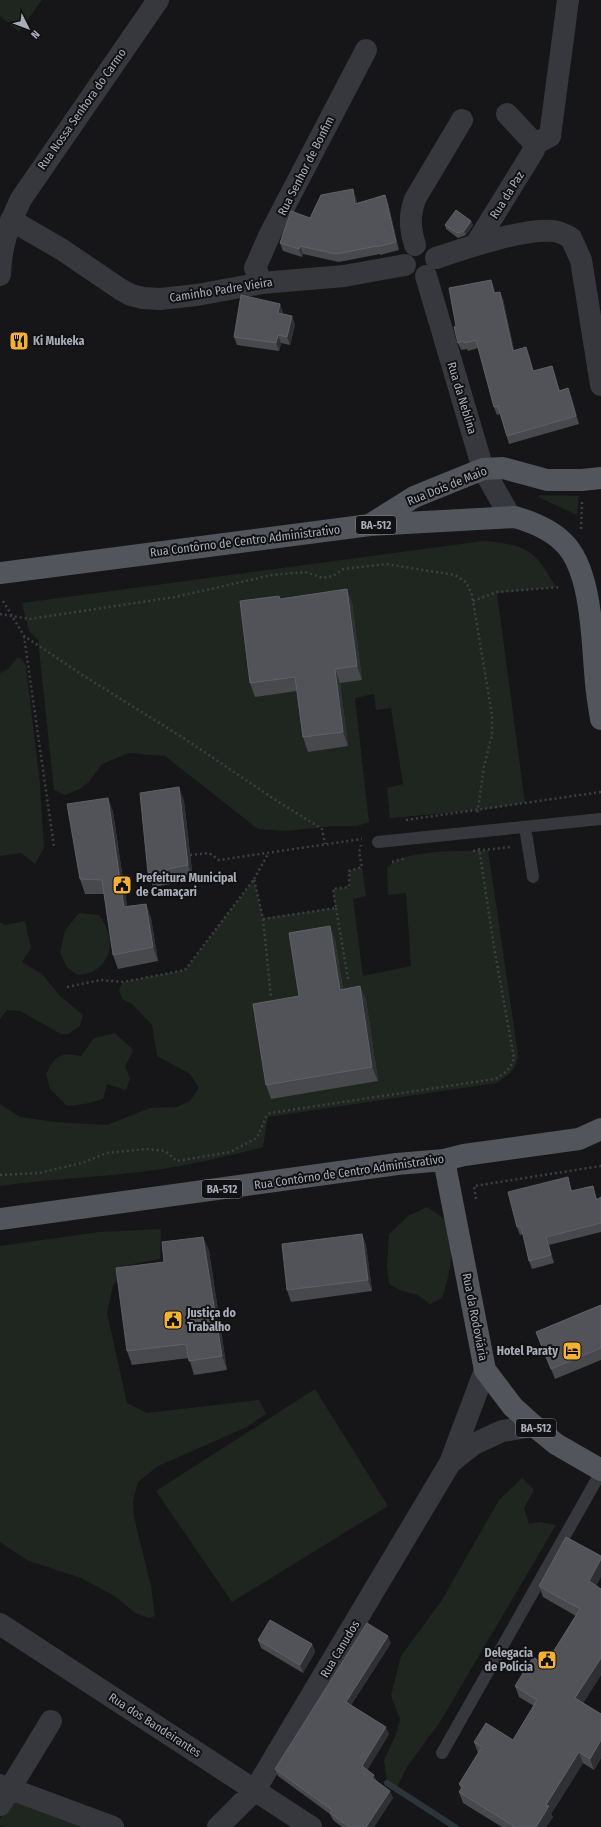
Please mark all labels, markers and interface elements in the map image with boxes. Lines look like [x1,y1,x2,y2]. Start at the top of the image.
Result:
north arrow [8,8,48,48]
text: N [28,28,42,41]
street label: Rua Nossa Senhora do Carmo [35,46,129,172]
street label: Rua Senhor de Bonfim [275,114,337,218]
street label: Rua da Paz [487,169,527,221]
street label: Caminho Padre Vieira [168,275,274,305]
restaurant icon: Ki Mukeka [8,330,30,352]
place label: Ki Mukeka [33,334,84,348]
street label: Rua da Neblina [444,360,480,436]
street label: Rua Dois de Maio [405,464,489,508]
road number: BA-512 [356,516,396,534]
street label: Rua Contôrno de Centro Administrativo [149,522,341,560]
place label: Prefeitura Municipal de Camaçari [136,871,237,900]
public building icon: Prefeitura Municipal de Camaçari [111,874,133,896]
street label: Rua Contôrno de Centro Administrativo [253,1152,445,1192]
road number: BA-512 [202,1180,242,1198]
street label: Rua da Rodoviária [460,1272,490,1362]
place label: Justiça do Trabalho [186,1306,236,1334]
public building icon: Justiça do Trabalho [162,1309,184,1331]
hotel icon: Hotel Paraty [561,1340,583,1362]
place label: Hotel Paraty [497,1344,558,1358]
road number: BA-512 [516,1419,556,1437]
street label: Rua Canudos [318,1618,362,1680]
place label: Delegacia de Polícia [485,1646,533,1674]
public building icon: Delegacia de Polícia [536,1649,558,1671]
street label: Rua dos Bandeirantes [106,1690,204,1760]

